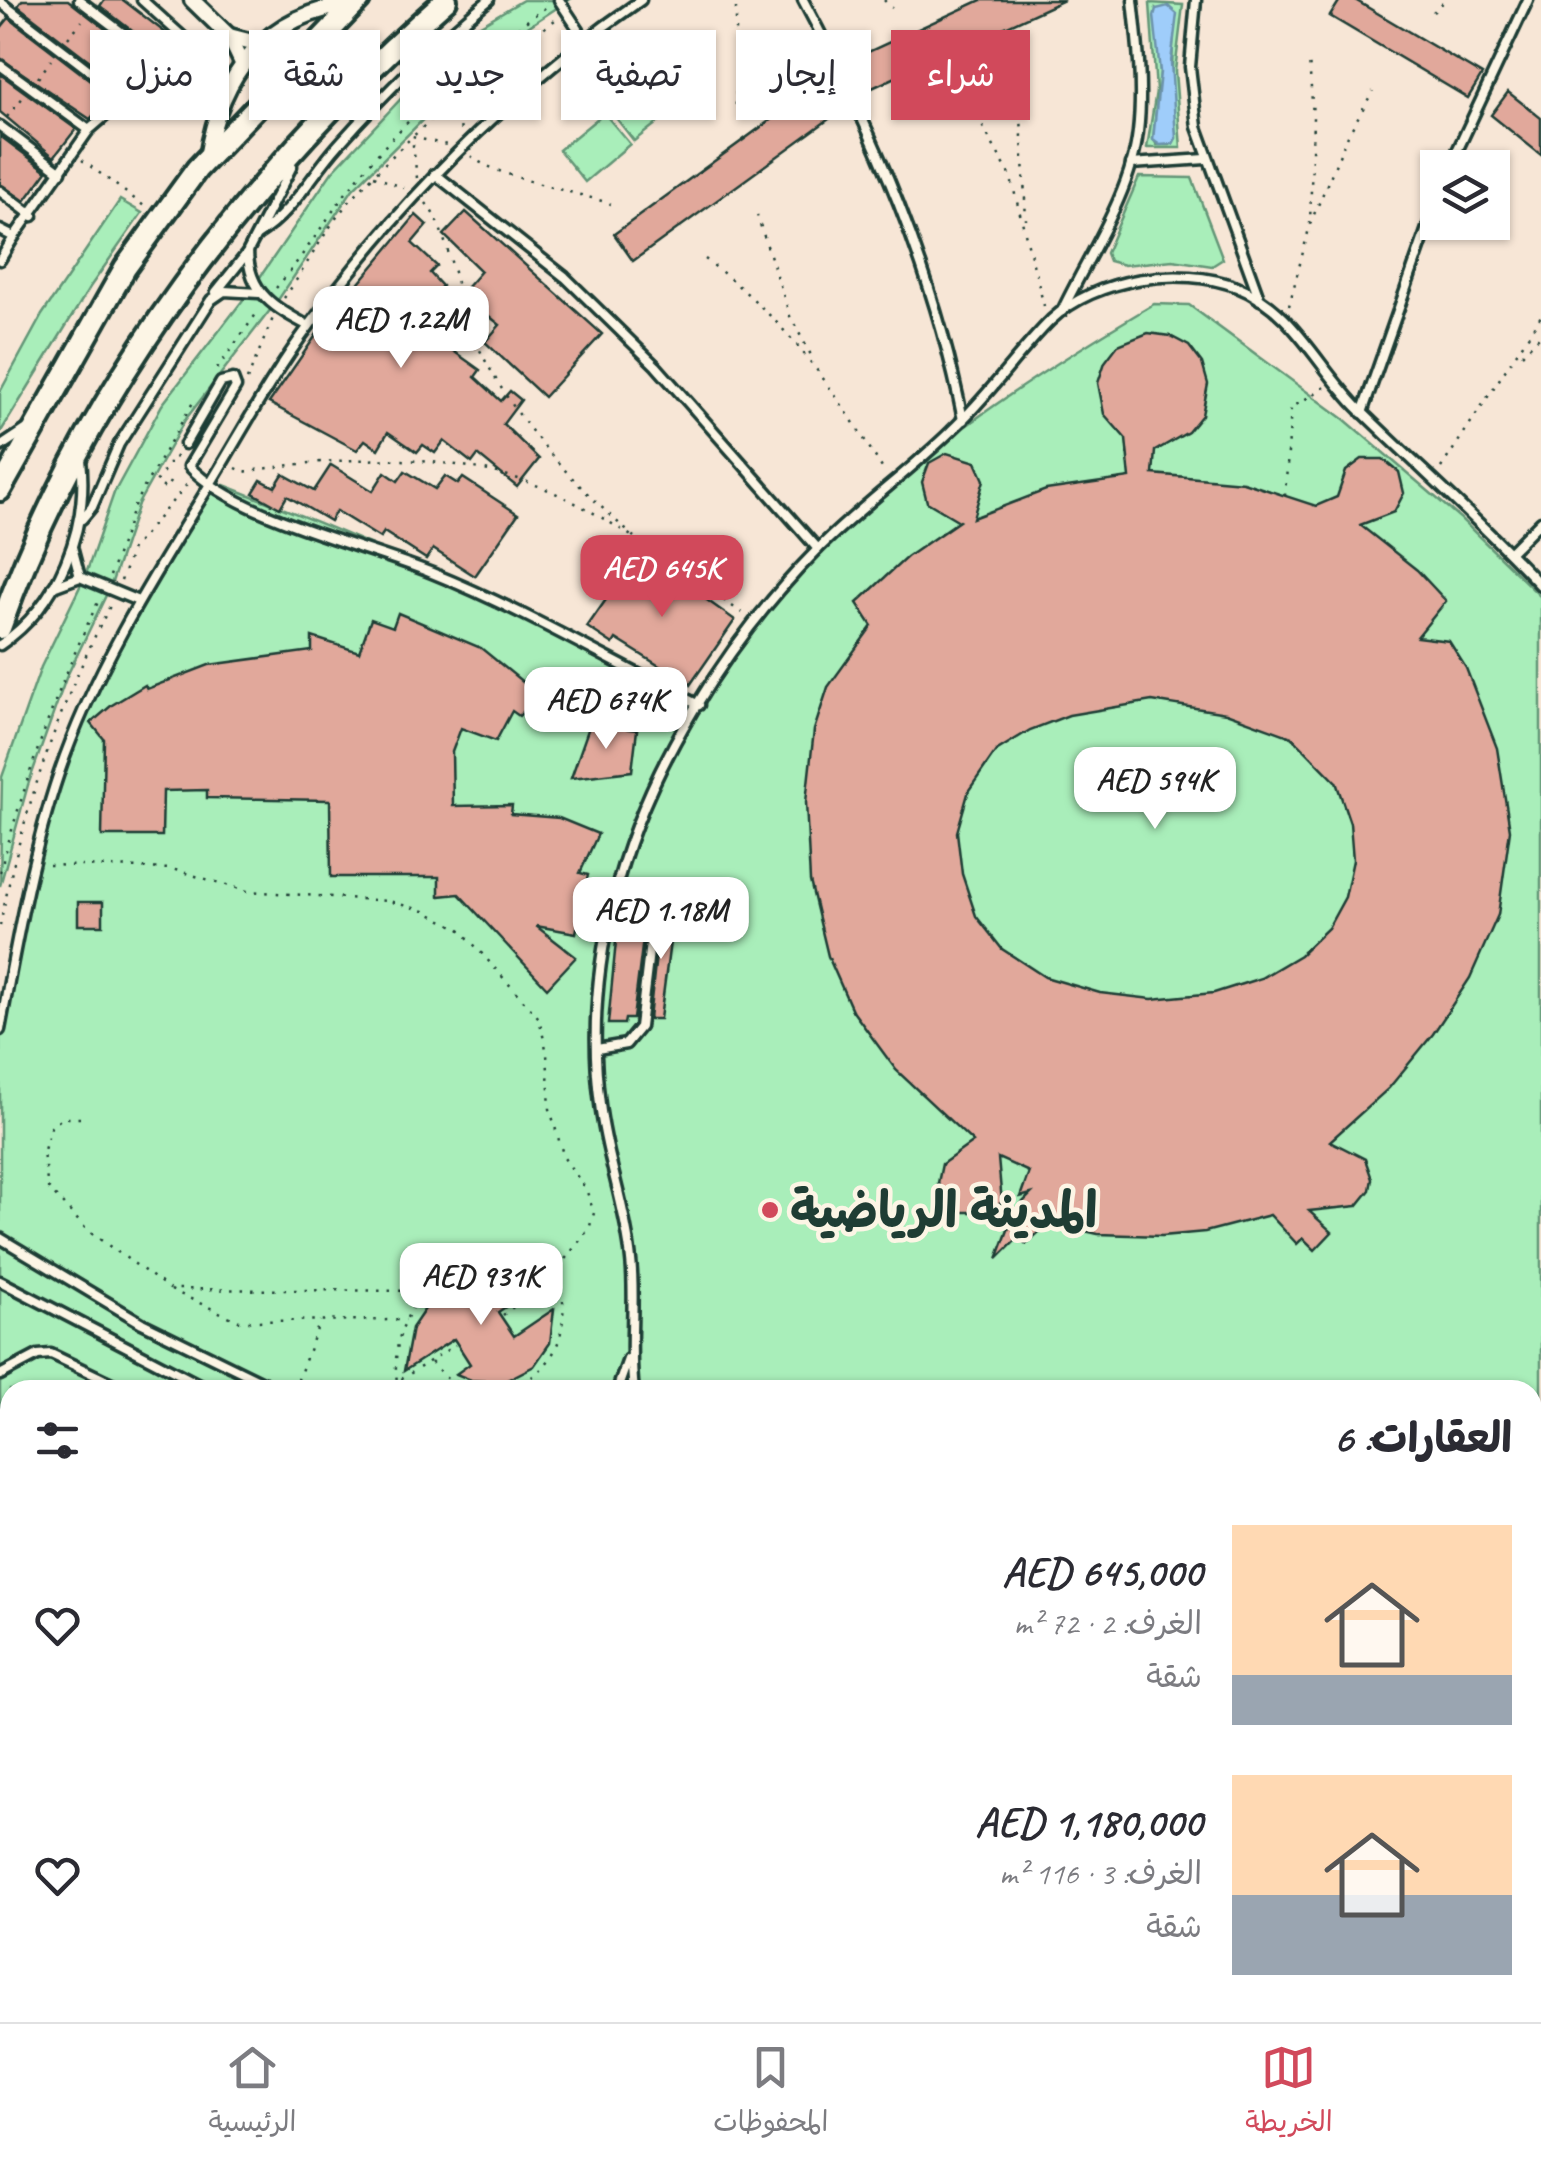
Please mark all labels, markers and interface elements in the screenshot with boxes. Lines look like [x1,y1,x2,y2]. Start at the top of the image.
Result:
chip: منزل [90,30,229,120]
chip: شقة [249,30,380,120]
chip: جديد [400,30,541,120]
chip: تصفية [561,30,716,120]
chip: إيجار [736,30,871,120]
chip: شراء [891,30,1030,120]
map controls [1420,150,1510,240]
button: layers [1420,150,1510,240]
pin: AED 1.22M [287,286,515,371]
text: AED 1.22M [335,298,467,339]
pin: AED 645K [559,535,765,620]
text: AED 645K [602,547,722,588]
pin: AED 674K [503,667,709,752]
text: AED 674K [546,679,666,720]
pin: AED 594K [1052,747,1258,832]
text: AED 594K [1096,759,1214,800]
pin: AED 1.18M [547,877,775,962]
text: AED 1.18M [595,889,727,930]
place label: المدينة الرياضية [790,1179,1098,1242]
marker: المدينة الرياضية [759,1199,781,1221]
pin: AED 931K [378,1243,584,1328]
text: AED 931K [422,1255,540,1296]
text: العقارات: 6 [1333,1412,1512,1465]
icon: filters [30,1413,85,1468]
text: AED 645,000 [1002,1546,1202,1599]
icon: home [1312,1565,1432,1685]
icon: heart [30,1598,85,1653]
text: الغرف: 2 · 72 m² [1014,1603,1202,1644]
text: شقة [1146,1656,1202,1697]
text: AED 1,180,000 [975,1796,1202,1849]
icon: home [1312,1815,1432,1935]
icon: heart [30,1848,85,1903]
text: الغرف: 3 · 116 m² [999,1853,1202,1894]
text: شقة [1146,1906,1202,1947]
tab: الرئيسية [208,2040,296,2146]
tab: المحفوظات [713,2040,828,2146]
tab: الخريطة [1245,2040,1333,2146]

